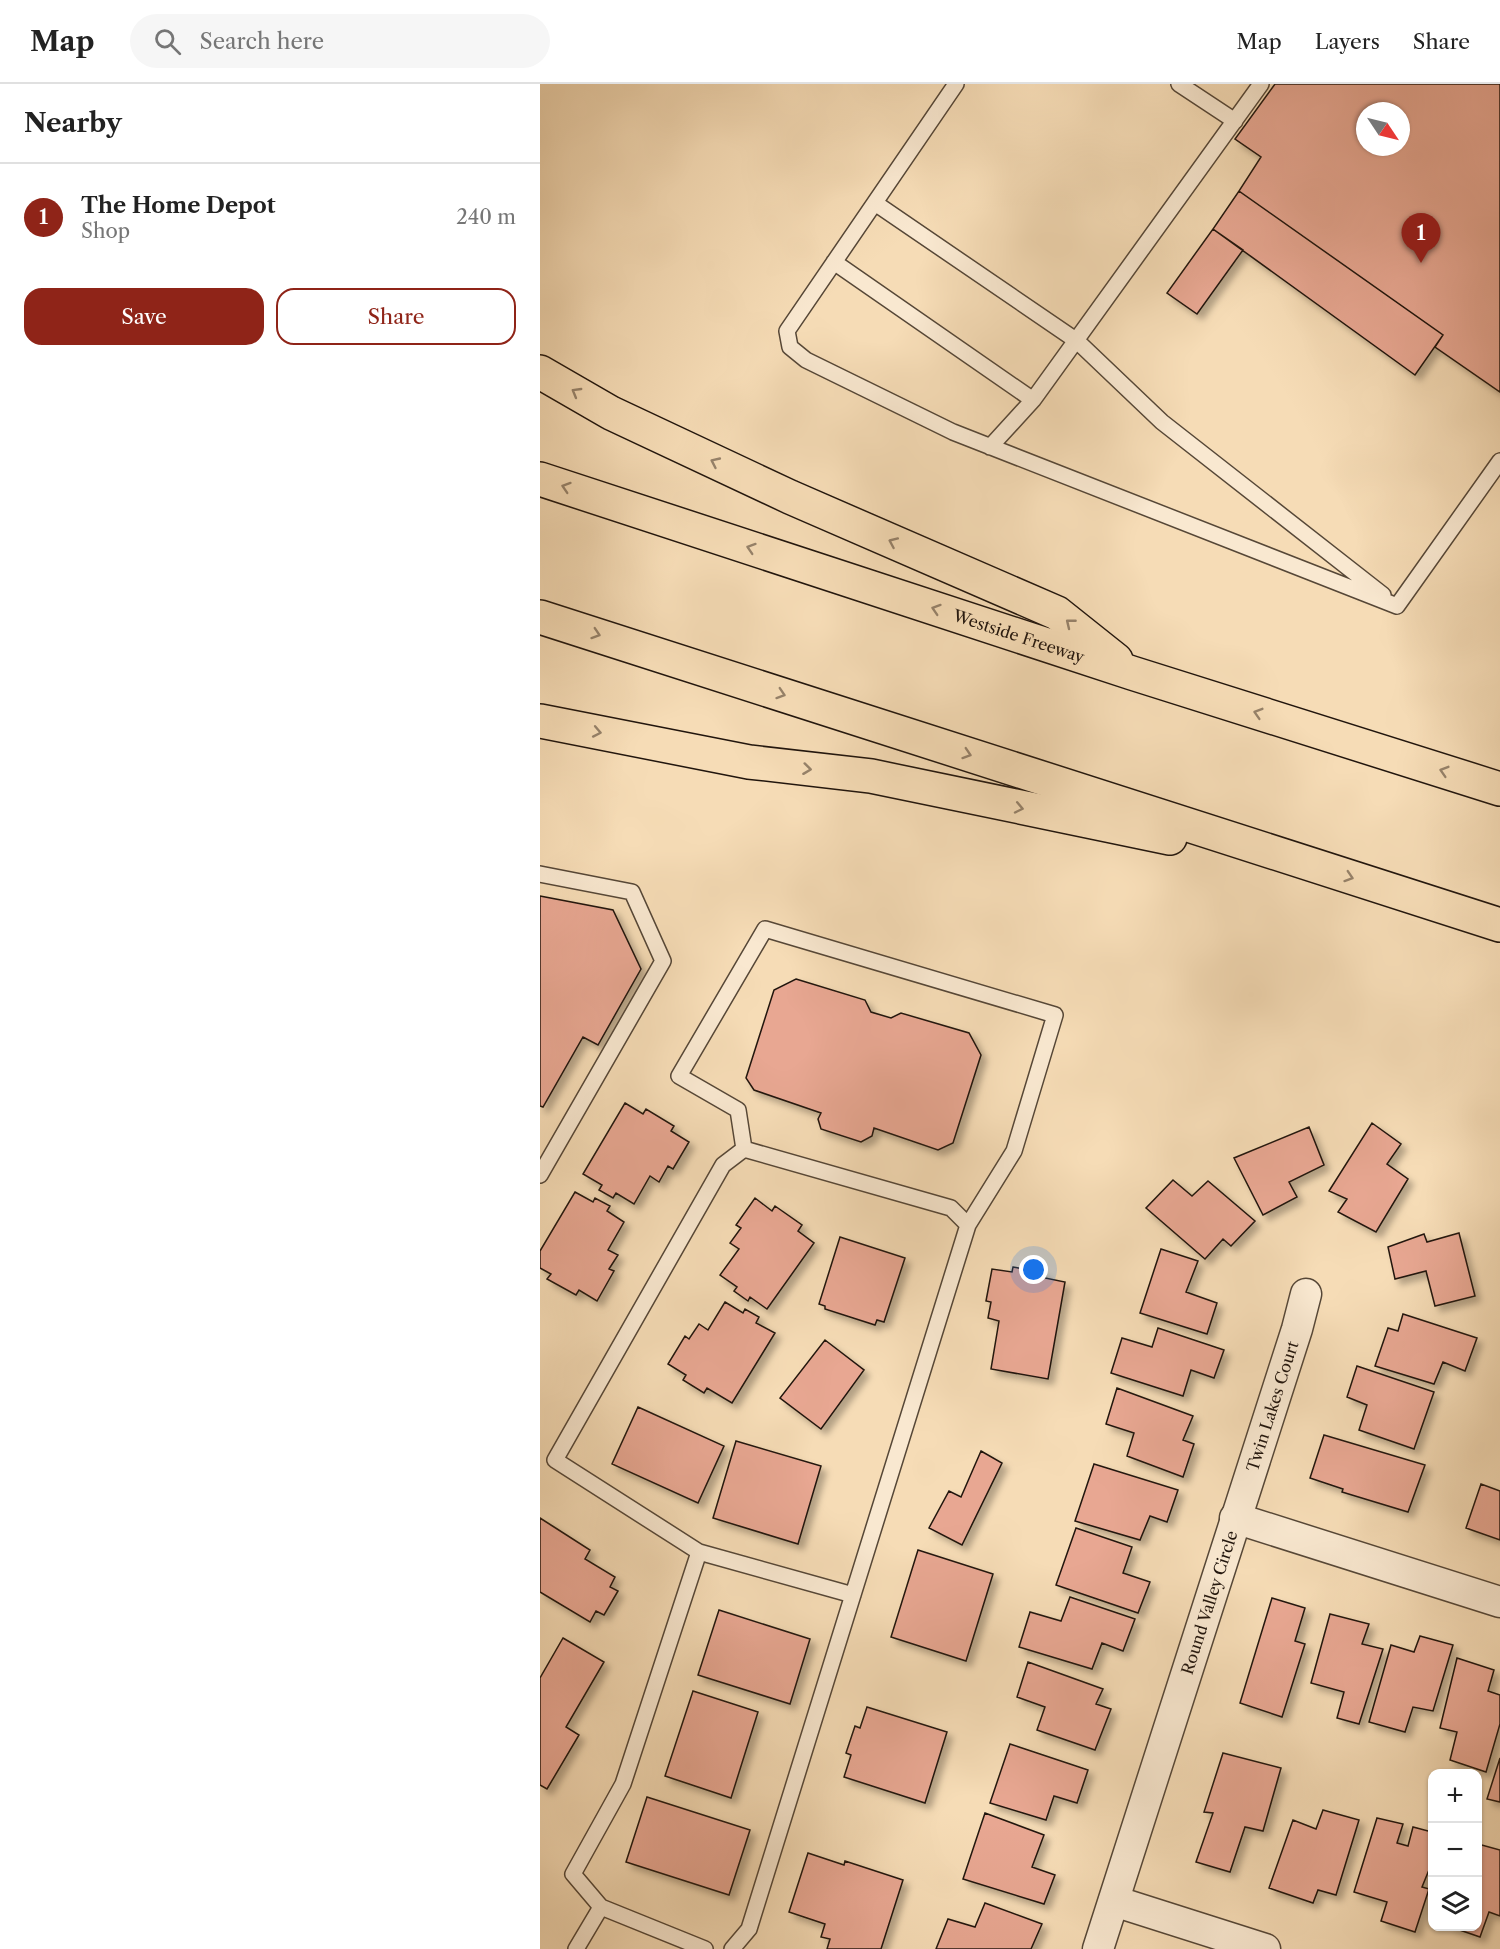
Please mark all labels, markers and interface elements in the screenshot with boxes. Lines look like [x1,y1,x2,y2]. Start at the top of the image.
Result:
search box [130,14,550,68]
text: Map [30,24,94,58]
icon: search [151,25,184,58]
text: Search here [199,28,324,55]
text: Map [1237,29,1282,54]
text: Layers [1315,29,1380,54]
text: Share [1413,29,1470,54]
north arrow [1356,102,1410,156]
text: Nearby [24,107,122,139]
text: The Home Depot [81,192,276,219]
text: 1 [39,205,48,229]
text: 240 m [456,205,516,229]
pin: 1 [1402,214,1440,263]
text: Shop [81,219,130,243]
button: Save [24,288,264,345]
button: Share [276,288,516,345]
one-way arrow [571,388,582,399]
one-way arrow [711,457,722,469]
one-way arrow [561,482,572,494]
one-way arrow [889,537,900,549]
one-way arrow [746,543,757,555]
one-way arrow [931,604,942,616]
street label: Westside Freeway [950,605,1088,667]
one-way arrow [1066,620,1077,631]
one-way arrow [590,627,601,640]
one-way arrow [775,687,786,700]
one-way arrow [1253,708,1264,720]
one-way arrow [592,725,602,738]
one-way arrow [961,747,972,759]
one-way arrow [802,762,811,774]
one-way arrow [1439,766,1450,778]
one-way arrow [1014,801,1024,814]
one-way arrow [1343,870,1354,882]
your location [1019,1255,1048,1284]
street label: Twin Lakes Court [1242,1338,1303,1474]
street label: Round Valley Circle [1177,1528,1242,1677]
map controls [1428,1769,1482,1931]
button: + [1428,1769,1482,1823]
button: − [1428,1823,1482,1877]
button: layers [1428,1877,1482,1931]

